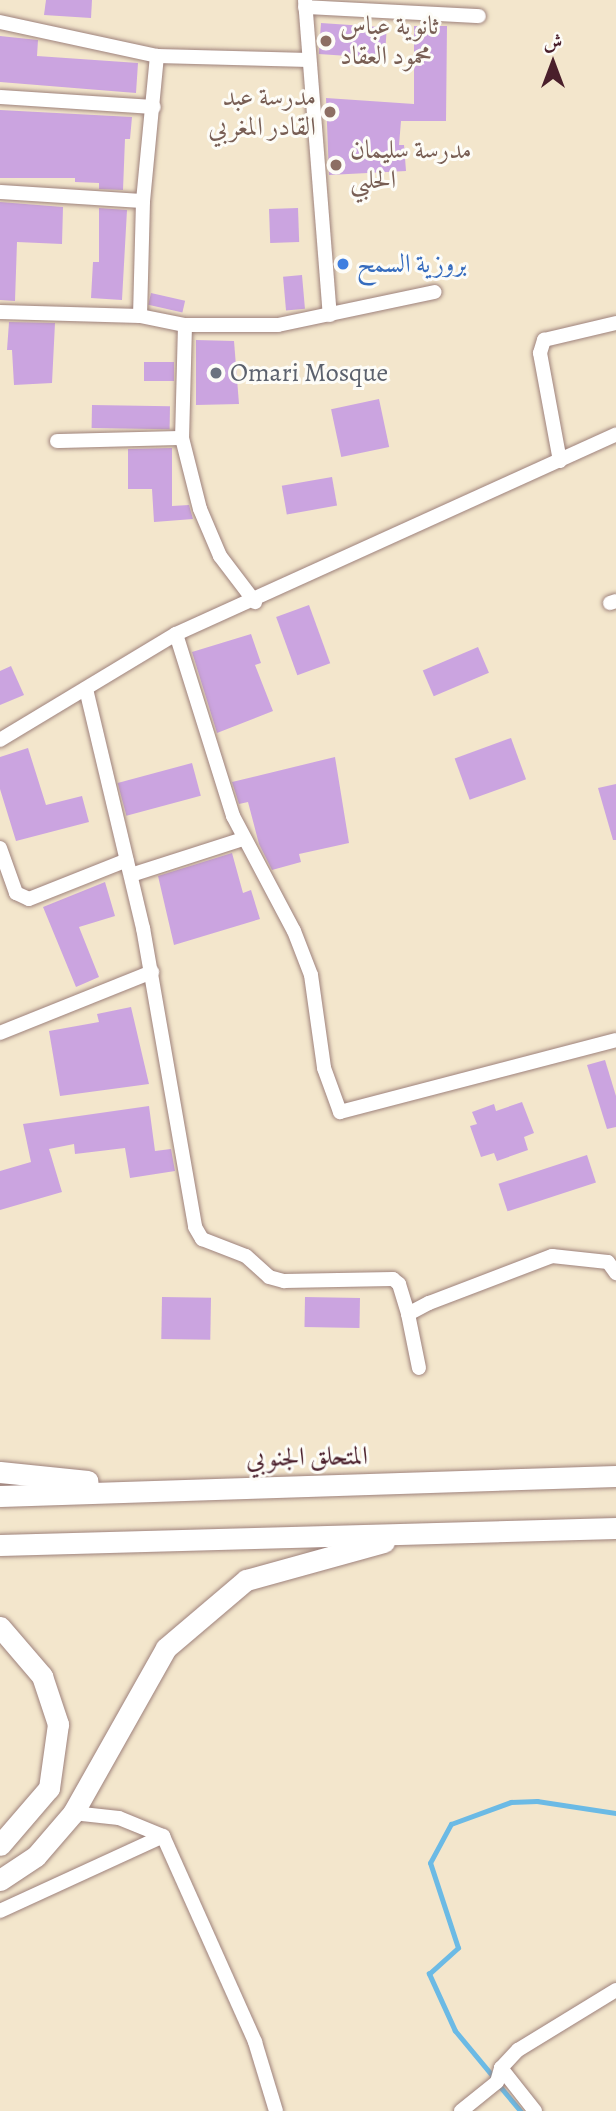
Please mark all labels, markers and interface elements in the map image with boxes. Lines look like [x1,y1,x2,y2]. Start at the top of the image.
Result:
place label: ثانوية عباس محمود العقاد [340,10,438,72]
north arrow [518,28,588,98]
text: ش [544,29,562,55]
marker: ثانوية عباس محمود العقاد [318,33,334,49]
place label: مدرسة عبد القادر المغربي [208,81,316,142]
marker: مدرسة عبد القادر المغربي [322,104,338,120]
place label: مدرسة سليمان الحلبي [350,134,472,196]
marker: مدرسة سليمان الحلبي [328,157,344,173]
place label: بروزية السمح [357,248,467,280]
marker: بروزية السمح [335,256,351,272]
place label: Omari Mosque [230,357,388,389]
marker: Omari Mosque [208,365,224,381]
street label: المتحلق الجنوبي [246,1440,368,1474]

